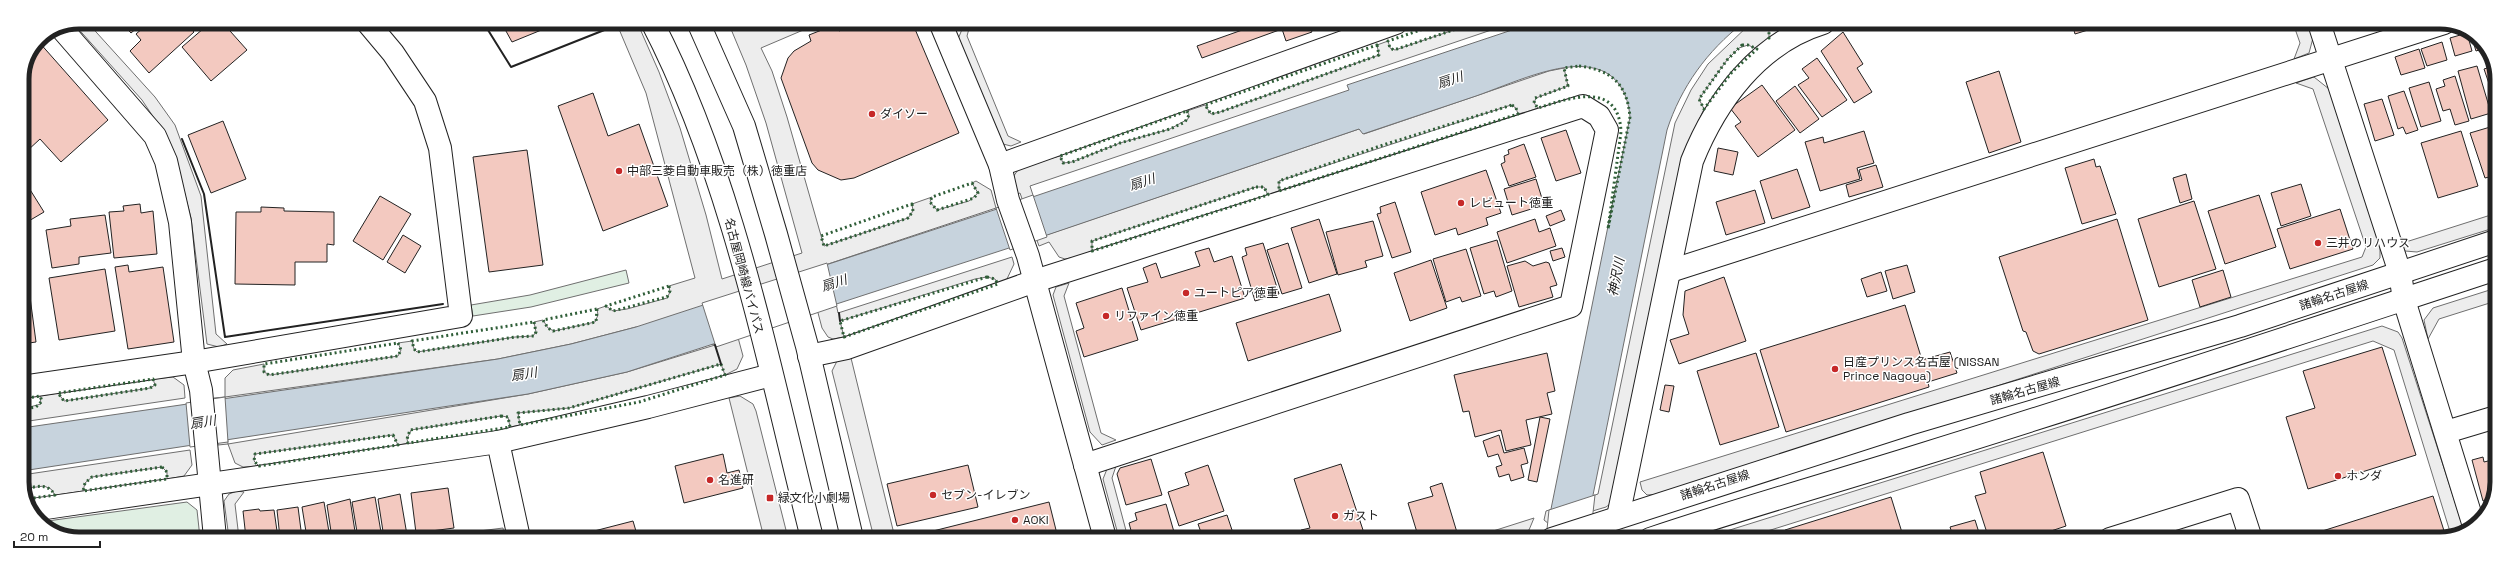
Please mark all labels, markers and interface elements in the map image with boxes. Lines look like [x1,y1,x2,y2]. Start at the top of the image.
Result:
water label: 扇川 [1435,67,1467,92]
place label: ダイソー [880,106,928,122]
marker: ダイソー [867,109,877,119]
place label: 中部三菱自動車販売（株）徳重店 [627,163,807,179]
marker: 中部三菱自動車販売（株）徳重店 [614,166,624,176]
water label: 扇川 [1127,169,1159,194]
place label: レビュート徳重 [1469,195,1553,211]
marker: レビュート徳重 [1456,198,1466,208]
street label: 名古屋岡崎線バイパス [721,216,767,336]
place label: 三井のリハウス [2326,235,2410,251]
marker: 三井のリハウス [2313,238,2323,248]
water label: 神沢川 [1604,254,1628,298]
water label: 扇川 [819,270,851,295]
street label: 諸輪名古屋線 [2297,276,2371,314]
place label: ユートピア徳重 [1194,285,1278,301]
marker: ユートピア徳重 [1181,288,1191,298]
place label: リファイン徳重 [1114,308,1198,324]
marker: リファイン徳重 [1101,311,1111,321]
place label: 日産プリンス名古屋 (NISSAN Prince Nagoya) [1843,354,2000,384]
water label: 扇川 [510,363,540,384]
marker: 日産プリンス名古屋 (NISSAN Prince Nagoya) [1830,364,1840,374]
street label: 諸輪名古屋線 [1988,373,2062,409]
water label: 扇川 [189,411,219,432]
street label: 諸輪名古屋線 [1678,466,1752,504]
place label: ホンダ [2346,468,2382,484]
marker: ホンダ [2333,471,2343,481]
place label: 名進研 [718,472,754,488]
marker: 名進研 [705,475,715,485]
place label: セブン-イレブン [941,487,1030,503]
place label: 緑文化小劇場 [778,490,850,506]
marker: セブン-イレブン [928,490,938,500]
marker: 緑文化小劇場 [765,493,775,503]
place label: ガスト [1343,508,1379,524]
marker: ガスト [1330,511,1340,521]
place label: AOKI [1023,512,1049,528]
marker: AOKI [1010,515,1020,525]
scale bar [14,523,100,549]
text: 20 m [20,529,48,545]

